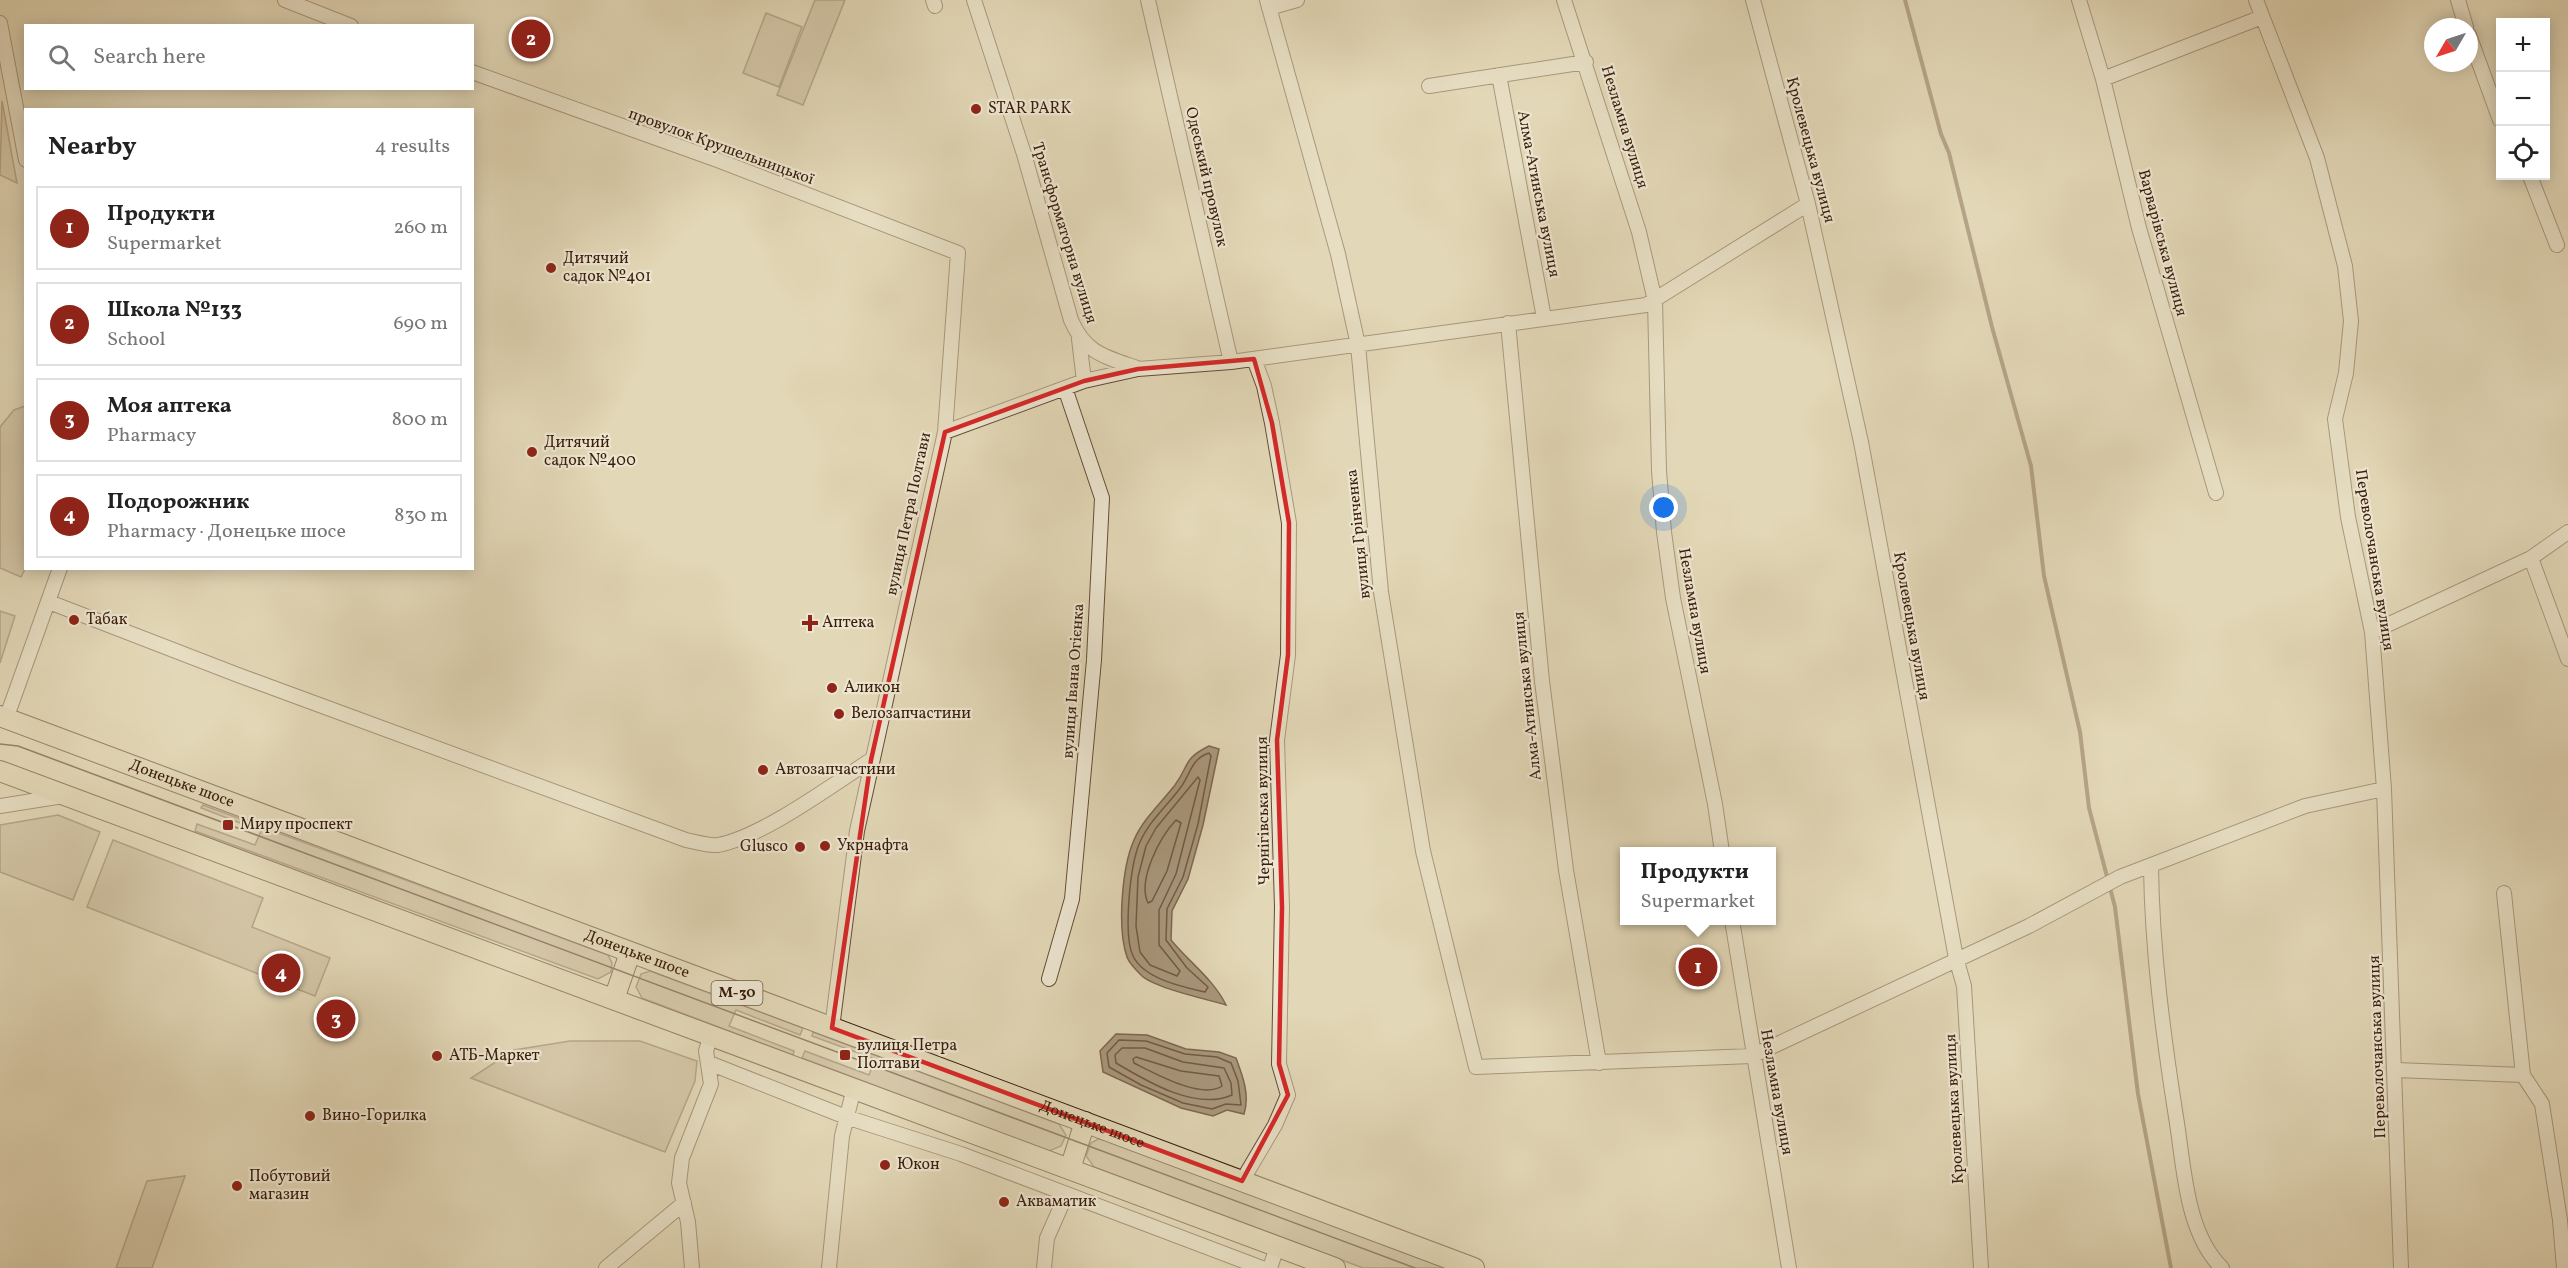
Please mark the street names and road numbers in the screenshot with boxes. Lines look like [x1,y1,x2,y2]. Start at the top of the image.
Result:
street label: Незламна вулиця [1595,63,1653,191]
street label: Кролевецька вулиця [1780,75,1840,225]
street label: провулок Крушельницької [625,103,817,191]
street label: Одеський провулок [1179,105,1233,250]
street label: Алма-Атинська вулиця [1511,109,1565,279]
street label: Трансформаторна вулиця [1026,140,1102,326]
street label: Варварівська вулиця [2132,167,2192,319]
street label: вулиця Петра Полтави [881,430,937,598]
street label: вулиця Грінченка [1341,468,1377,600]
street label: Переволочанська вулиця [2349,468,2399,652]
street label: Незламна вулиця [1672,546,1716,676]
street label: Кролевецька вулиця [1887,550,1935,702]
street label: вулиця Івана Огієнка [1058,603,1090,759]
street label: Алма-Атинська вулиця [1508,611,1548,781]
street label: Чернігівська вулиця [1252,736,1276,886]
street label: Донецьке шосе [126,754,237,814]
street label: Донецьке шосе [581,925,693,984]
street label: Переволочанська вулиця [2364,955,2392,1139]
road number: М-30 [712,981,762,1005]
street label: Незламна вулиця [1754,1027,1798,1157]
street label: Кролевецька вулиця [1940,1033,1970,1185]
street label: Донецьке шосе [1036,1095,1148,1155]

